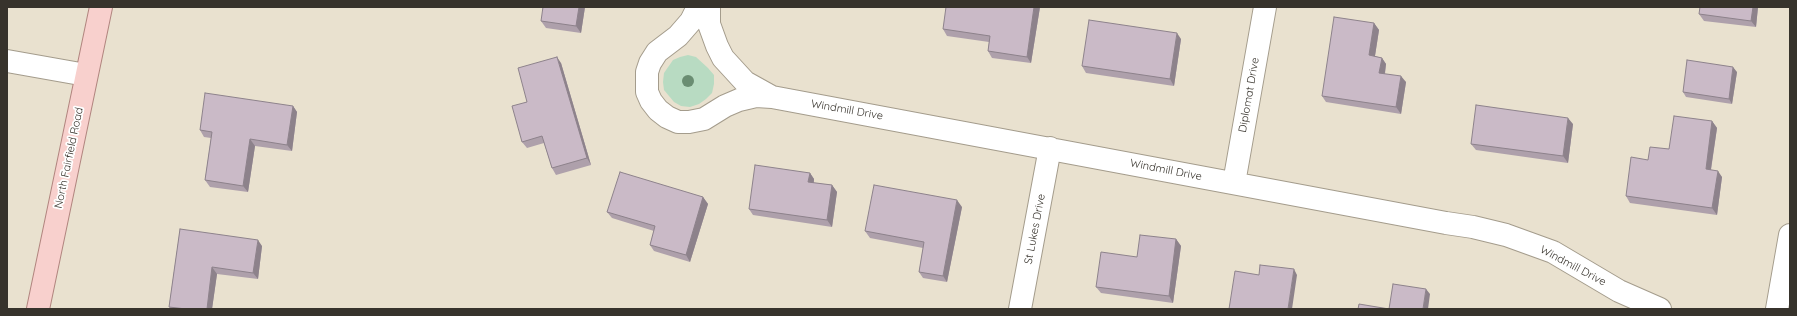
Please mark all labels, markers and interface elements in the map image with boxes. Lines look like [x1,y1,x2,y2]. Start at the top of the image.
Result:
street label: Diplomat Drive [1236,56,1262,134]
street label: Windmill Drive [810,97,884,123]
street label: North Fairfield Road [52,106,86,210]
street label: Windmill Drive [1129,157,1203,183]
street label: St Lukes Drive [1022,193,1048,265]
street label: Windmill Drive [1538,243,1608,289]

